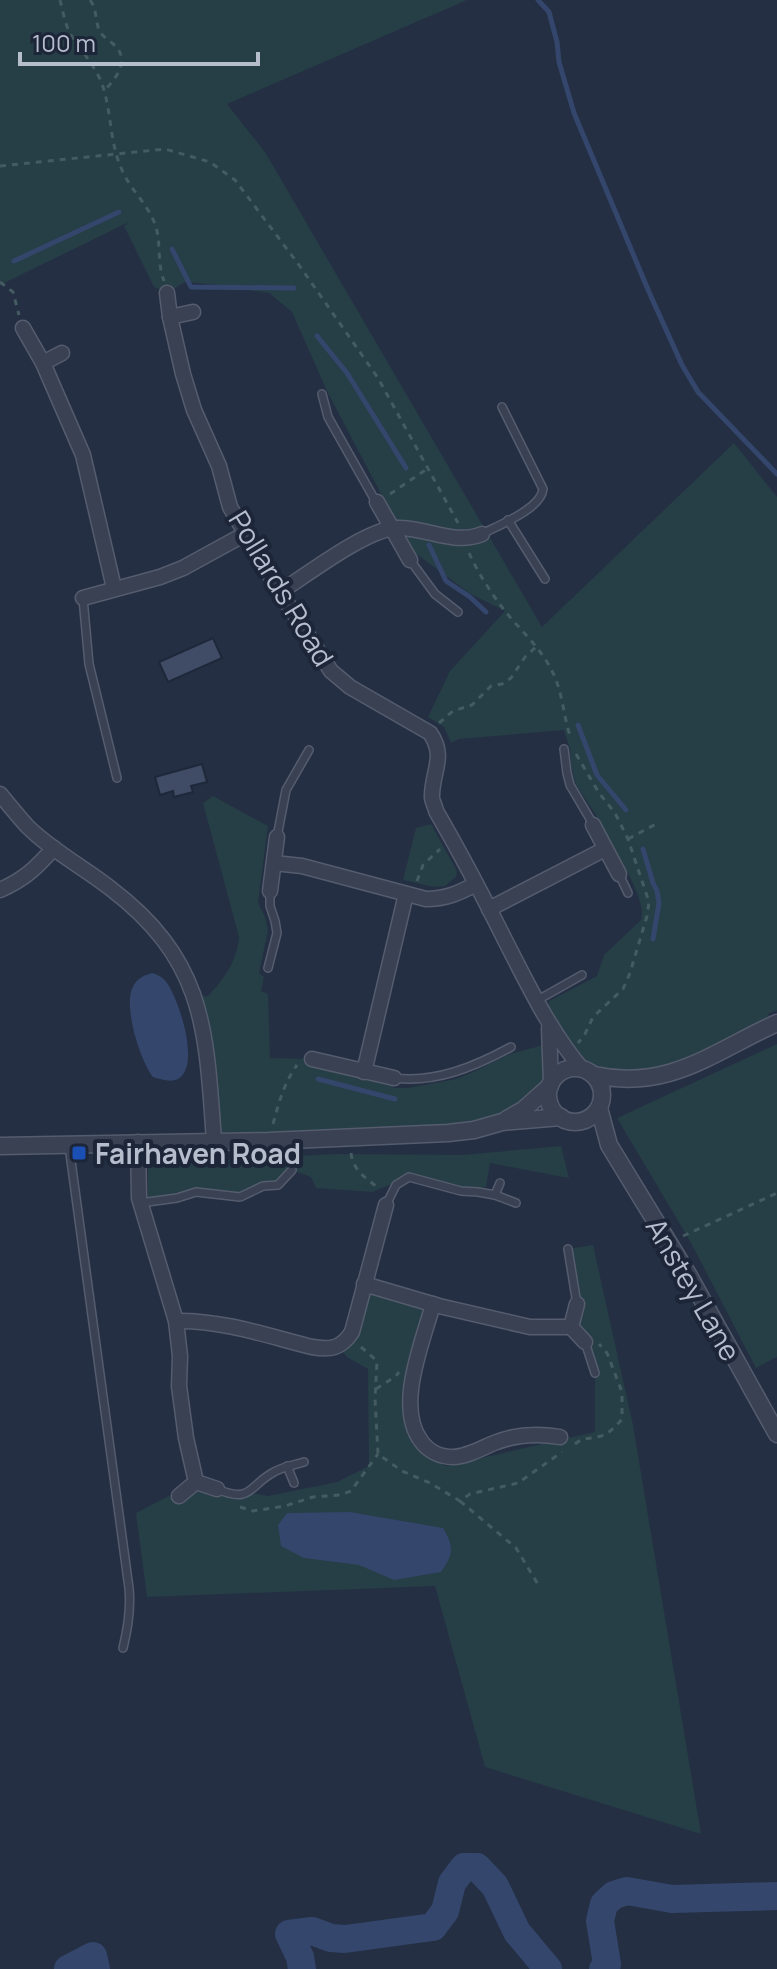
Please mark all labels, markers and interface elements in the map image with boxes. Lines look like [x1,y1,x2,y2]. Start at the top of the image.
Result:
scale bar [20,16,258,66]
text: 100 m [32,26,96,59]
street label: Pollards Road [221,503,343,673]
place label: Fairhaven Road [95,1134,301,1172]
marker: Fairhaven Road [70,1144,88,1162]
street label: Anstey Lane [638,1211,750,1367]

